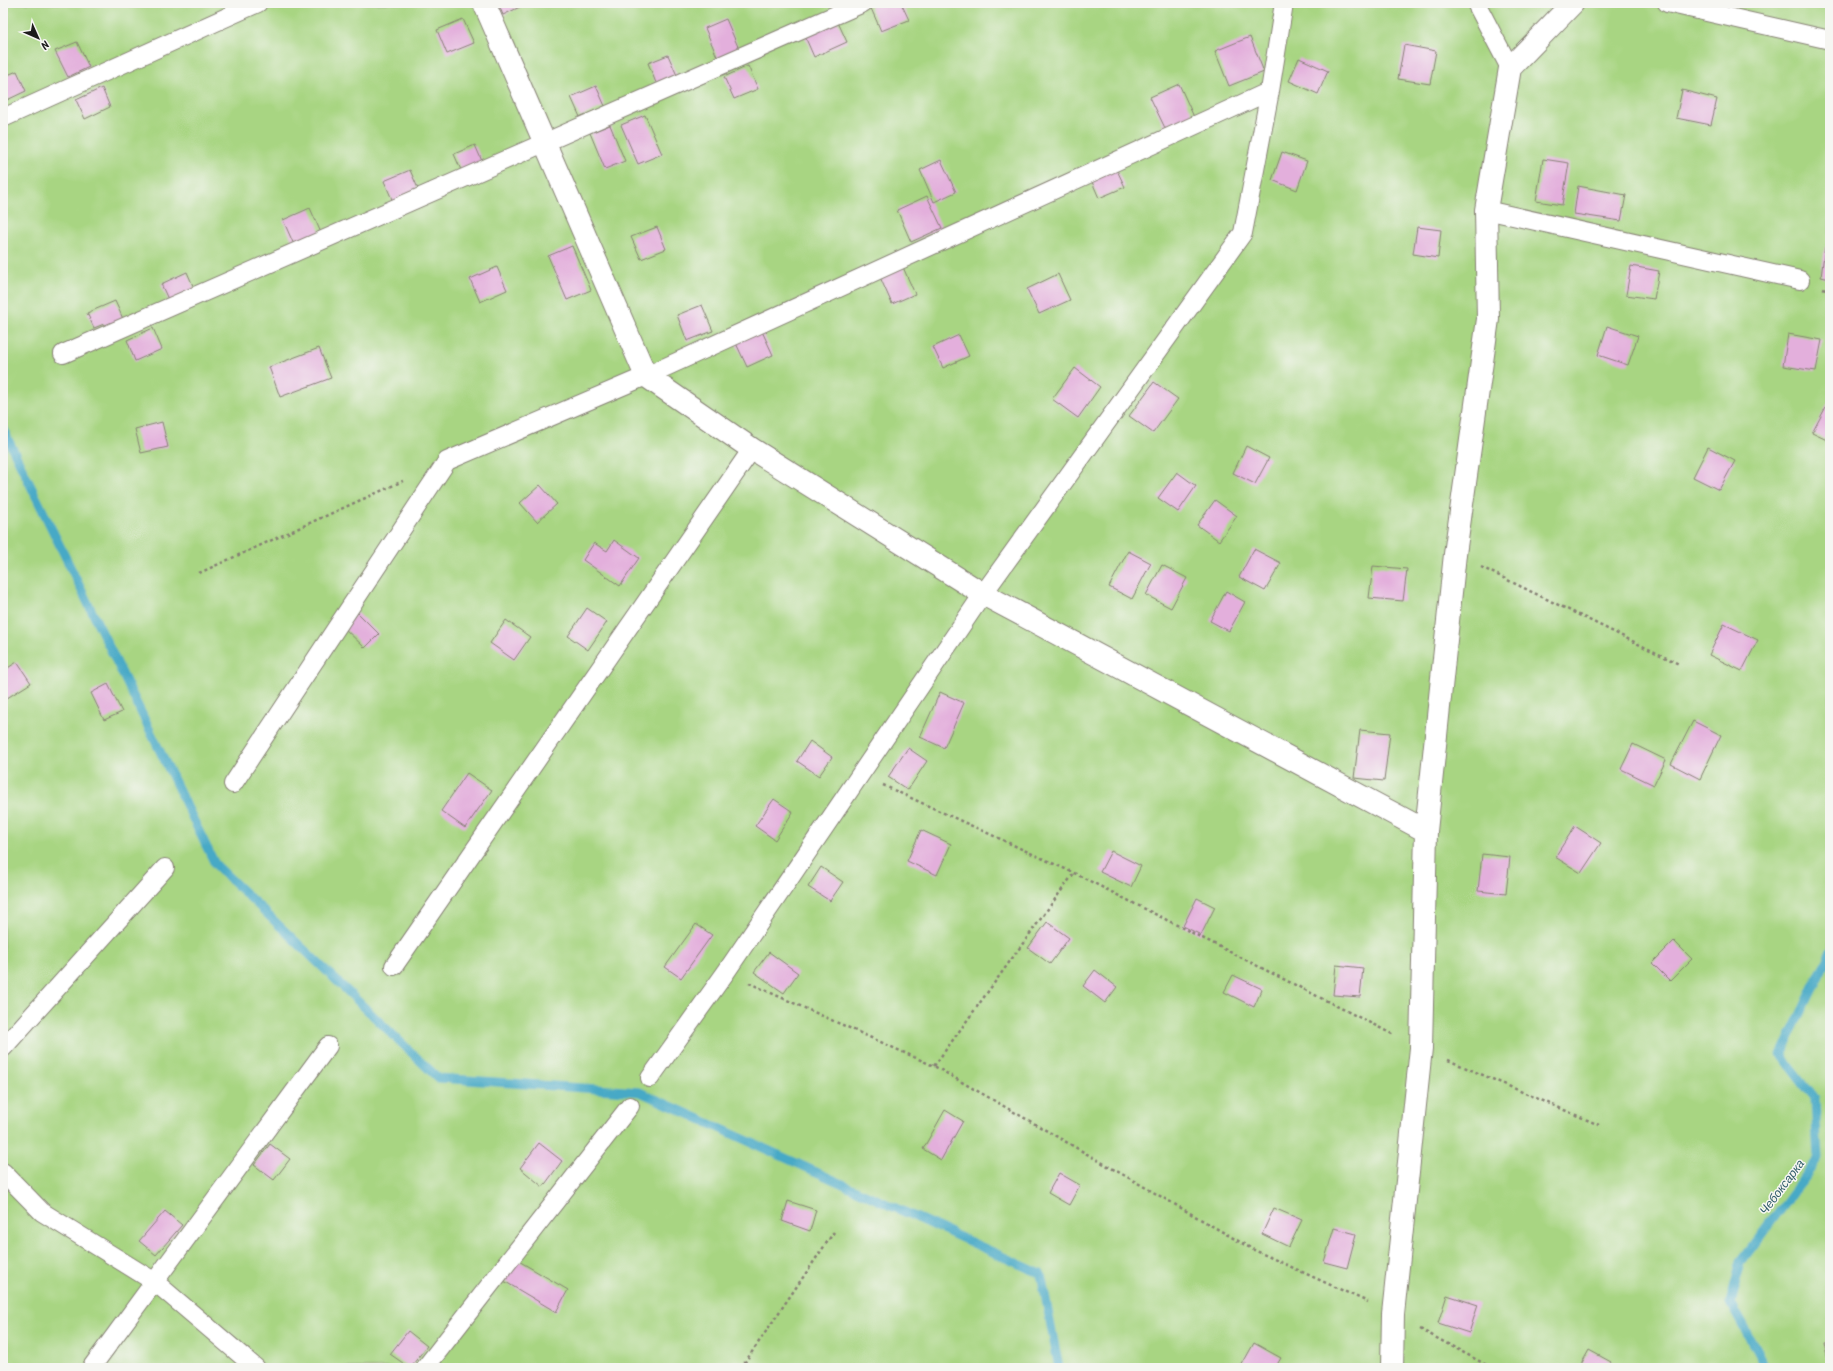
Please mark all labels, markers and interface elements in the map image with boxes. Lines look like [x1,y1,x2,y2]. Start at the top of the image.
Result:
north arrow [18,18,58,58]
text: N [36,36,53,53]
water label: Чебоксарка [1755,1155,1810,1219]

